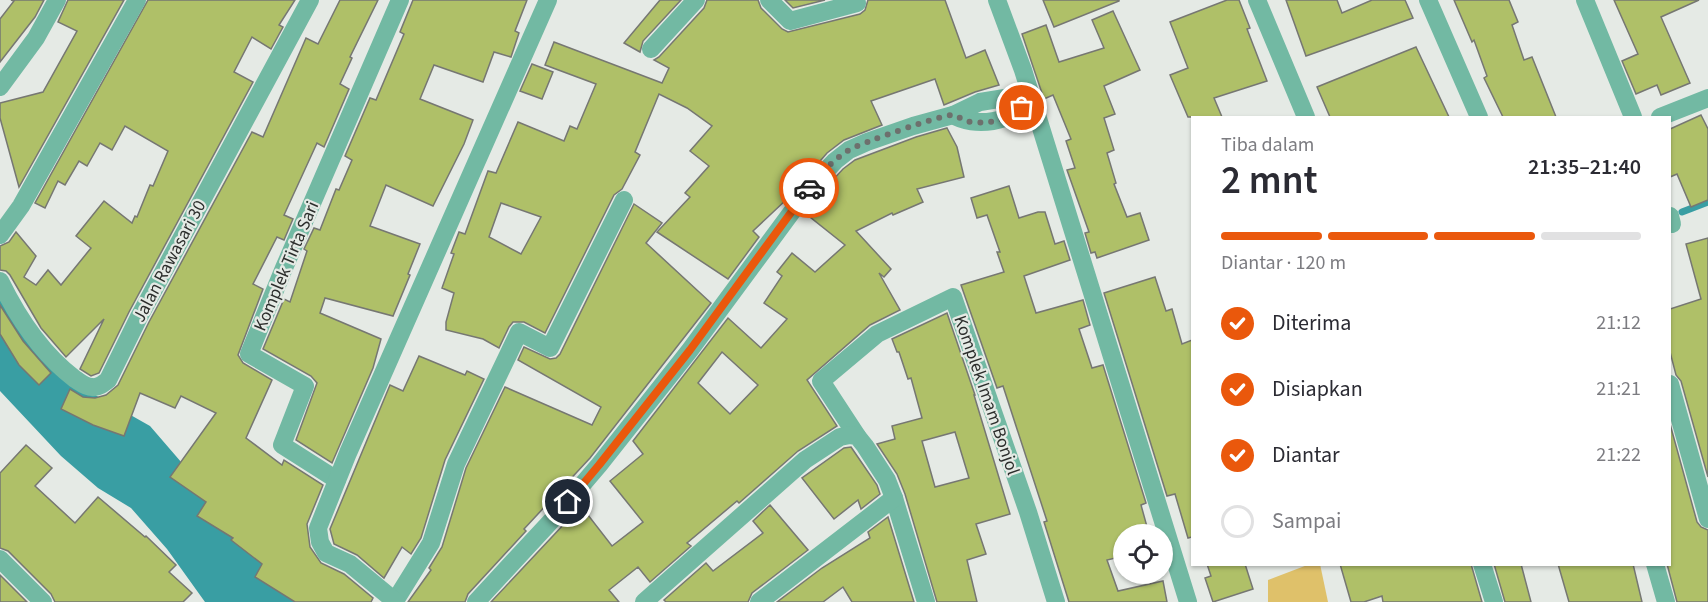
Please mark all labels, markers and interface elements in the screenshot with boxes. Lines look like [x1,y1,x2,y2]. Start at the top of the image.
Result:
pin [996,82,1047,133]
icon: bag [1005,91,1038,124]
text: Tiba dalam [1221,131,1314,159]
text: 21:35–21:40 [1528,151,1641,183]
text: 2 mnt [1221,153,1318,209]
courier [779,158,839,218]
icon: car [793,172,826,205]
street label: Jalan Rawasari 30 [127,196,212,327]
street label: Komplek Tirta Sari [248,197,325,335]
text: Diantar · 120 m [1221,249,1346,277]
icon: check [1221,307,1254,340]
text: Diterima [1272,307,1351,339]
text: 21:12 [1596,309,1641,337]
street label: Komplek Imam Bonjol [947,312,1026,478]
icon: check [1221,373,1254,406]
text: Disiapkan [1272,373,1363,405]
text: 21:21 [1596,375,1641,403]
icon: check [1221,439,1254,472]
text: Diantar [1272,439,1340,471]
text: 21:22 [1596,441,1641,469]
pin [542,476,593,527]
icon: home [551,485,584,518]
text: Sampai [1272,505,1341,537]
map controls [1113,524,1173,584]
button: locate [1113,524,1173,584]

